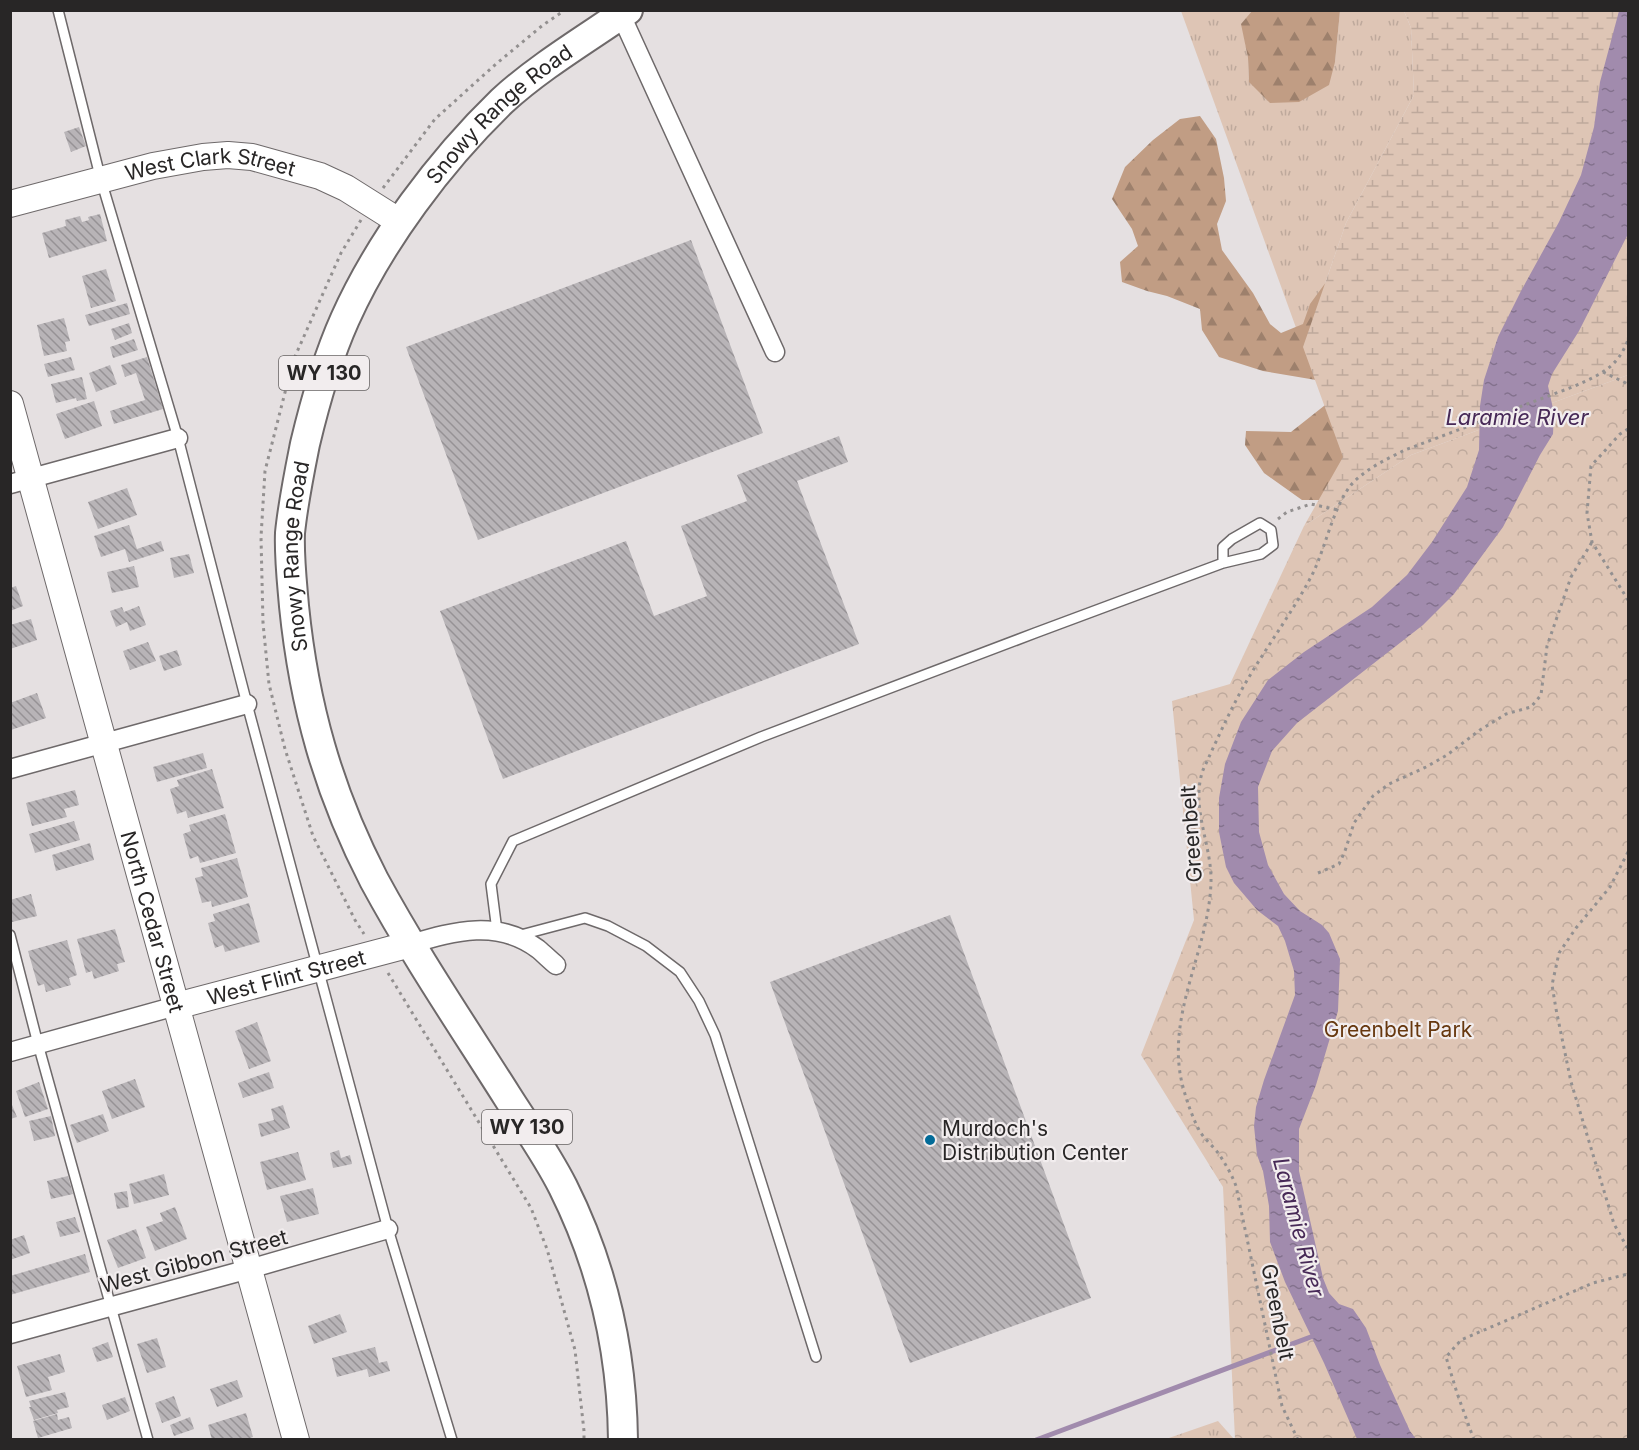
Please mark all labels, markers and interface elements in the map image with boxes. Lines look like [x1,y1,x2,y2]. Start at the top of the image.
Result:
street label: Snowy Range Road [421,39,577,189]
street label: West Clark Street [122,142,298,185]
road number: WY 130 [279,356,369,390]
water label: Laramie River [1445,404,1589,430]
street label: Snowy Range Road [277,459,314,654]
street label: Greenbelt [1175,784,1207,883]
street label: North Cedar Street [116,828,190,1015]
street label: West Flint Street [204,944,368,1010]
park label: Greenbelt Park [1324,1017,1473,1042]
road number: WY 130 [482,1110,572,1144]
place label: Murdoch's Distribution Center [942,1116,1129,1165]
marker: Murdoch's Distribution Center [923,1133,937,1147]
water label: Laramie River [1268,1154,1330,1300]
street label: West Gibbon Street [98,1224,290,1298]
street label: Greenbelt [1256,1262,1300,1362]

